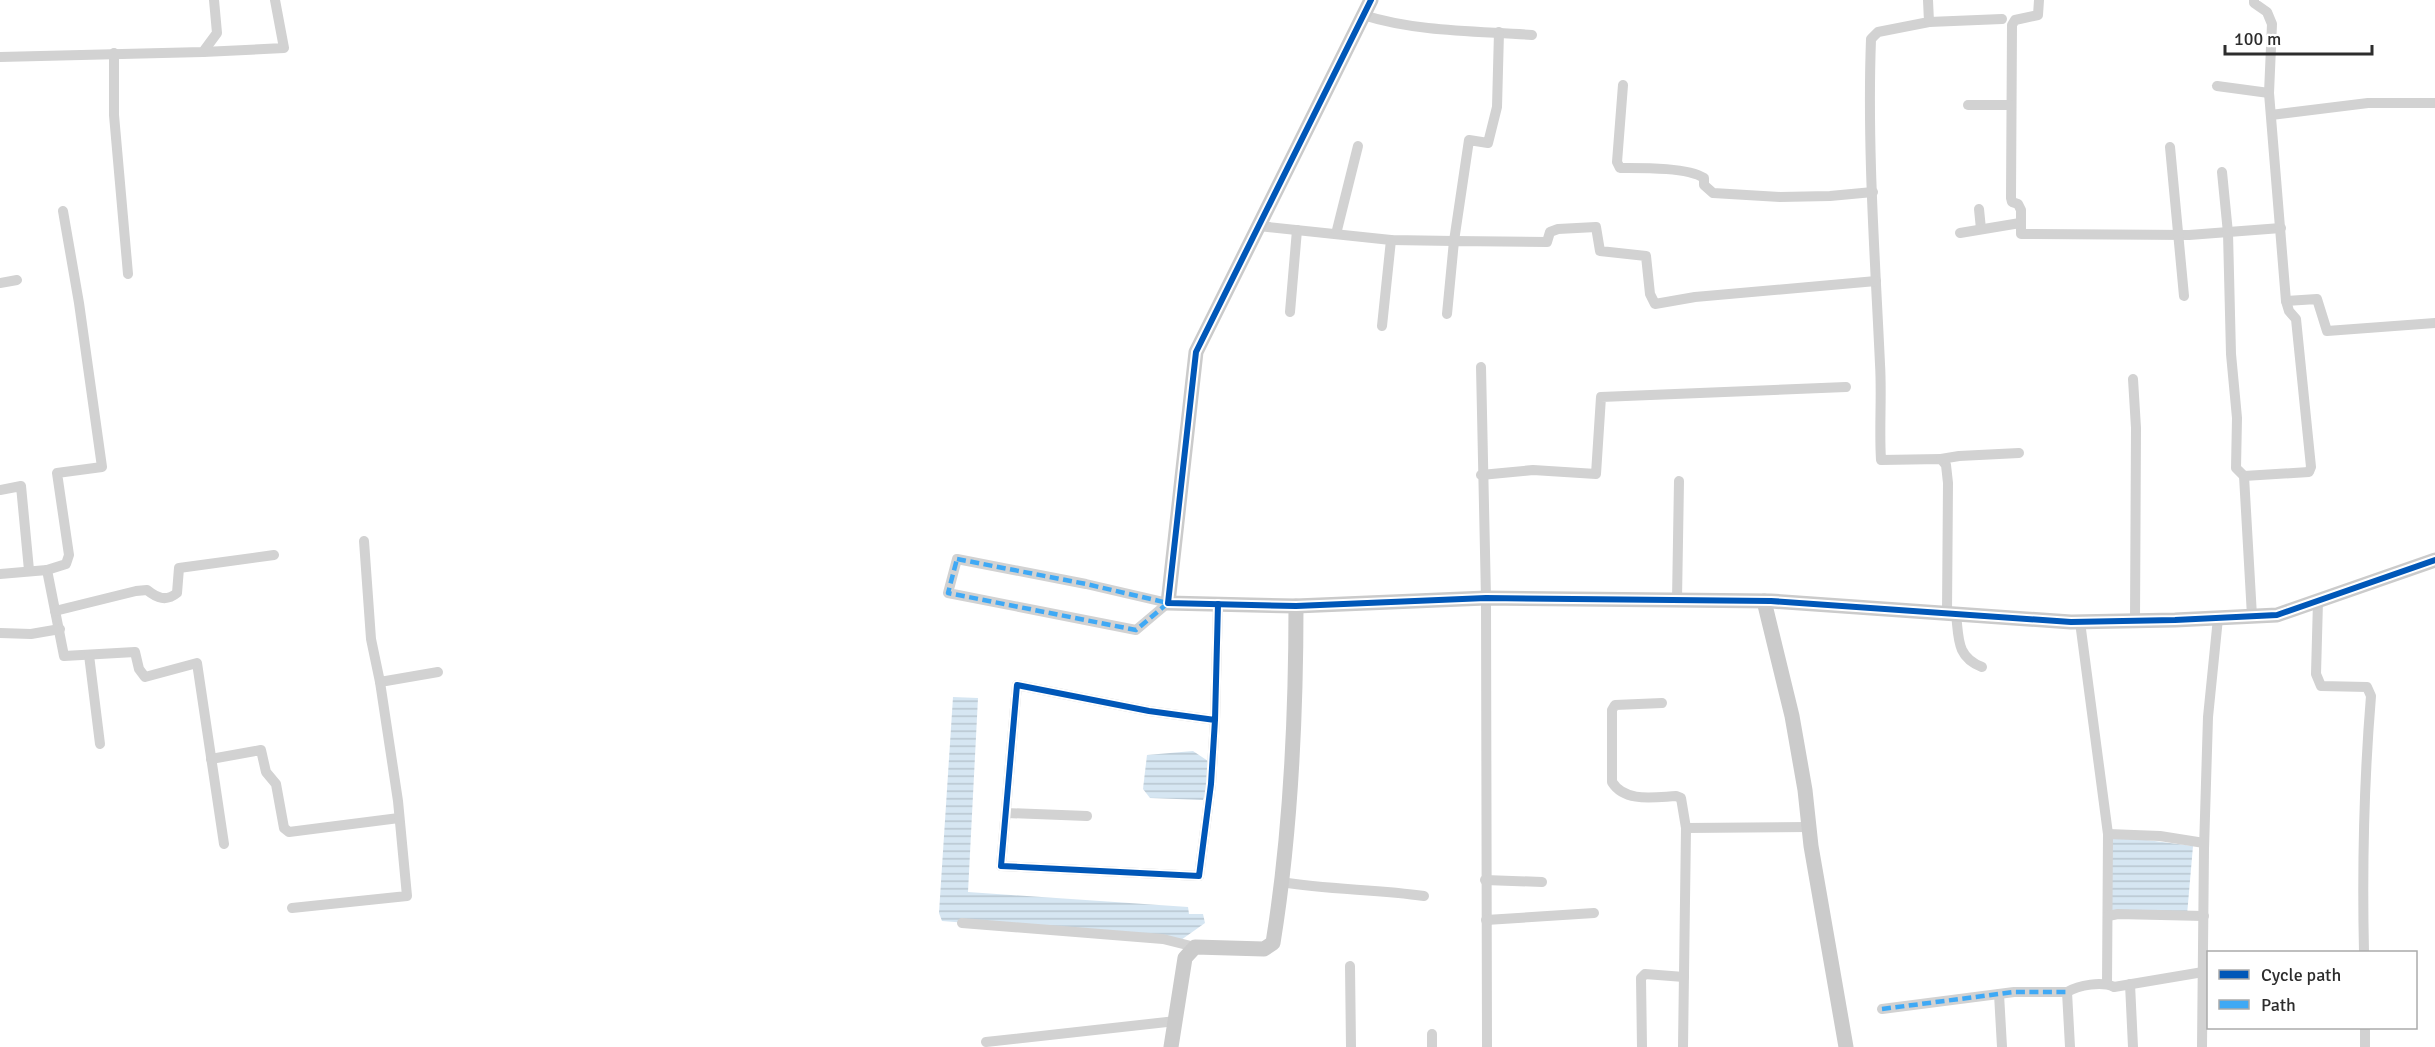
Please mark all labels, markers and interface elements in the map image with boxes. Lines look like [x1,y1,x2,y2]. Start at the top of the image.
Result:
scale bar [2225,18,2372,56]
text: 100 m [2234,28,2281,50]
legend [2207,951,2417,1029]
text: Cycle path [2261,964,2341,986]
text: Path [2261,994,2296,1016]

